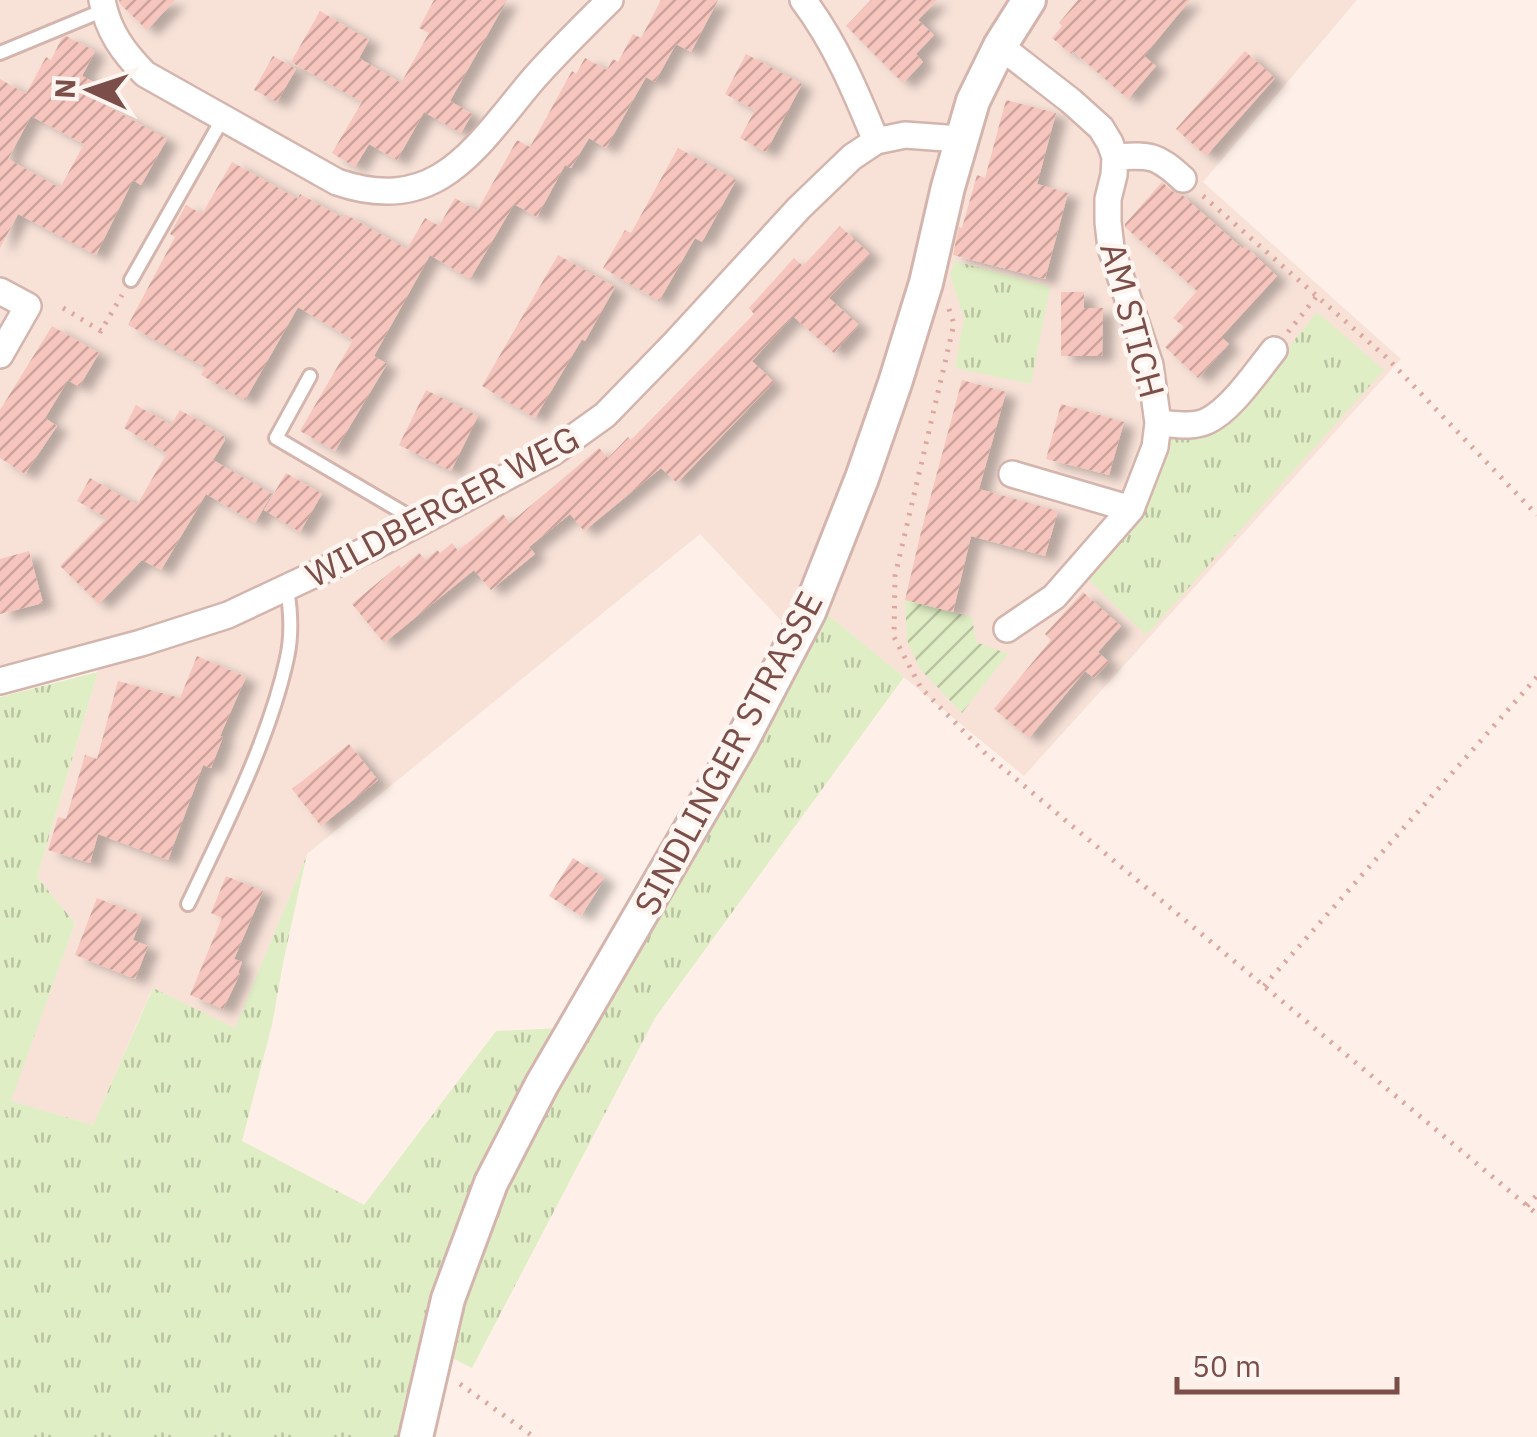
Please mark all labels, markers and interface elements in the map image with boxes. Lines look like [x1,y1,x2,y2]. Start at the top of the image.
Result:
north arrow [40,40,140,140]
text: N [46,78,84,100]
street label: AM STICH [1090,237,1176,403]
street label: WILDBERGER WEG [298,415,586,597]
street label: SINDLINGER STRASSE [623,583,833,923]
scale bar [1177,1332,1397,1394]
text: 50 m [1192,1346,1261,1385]

